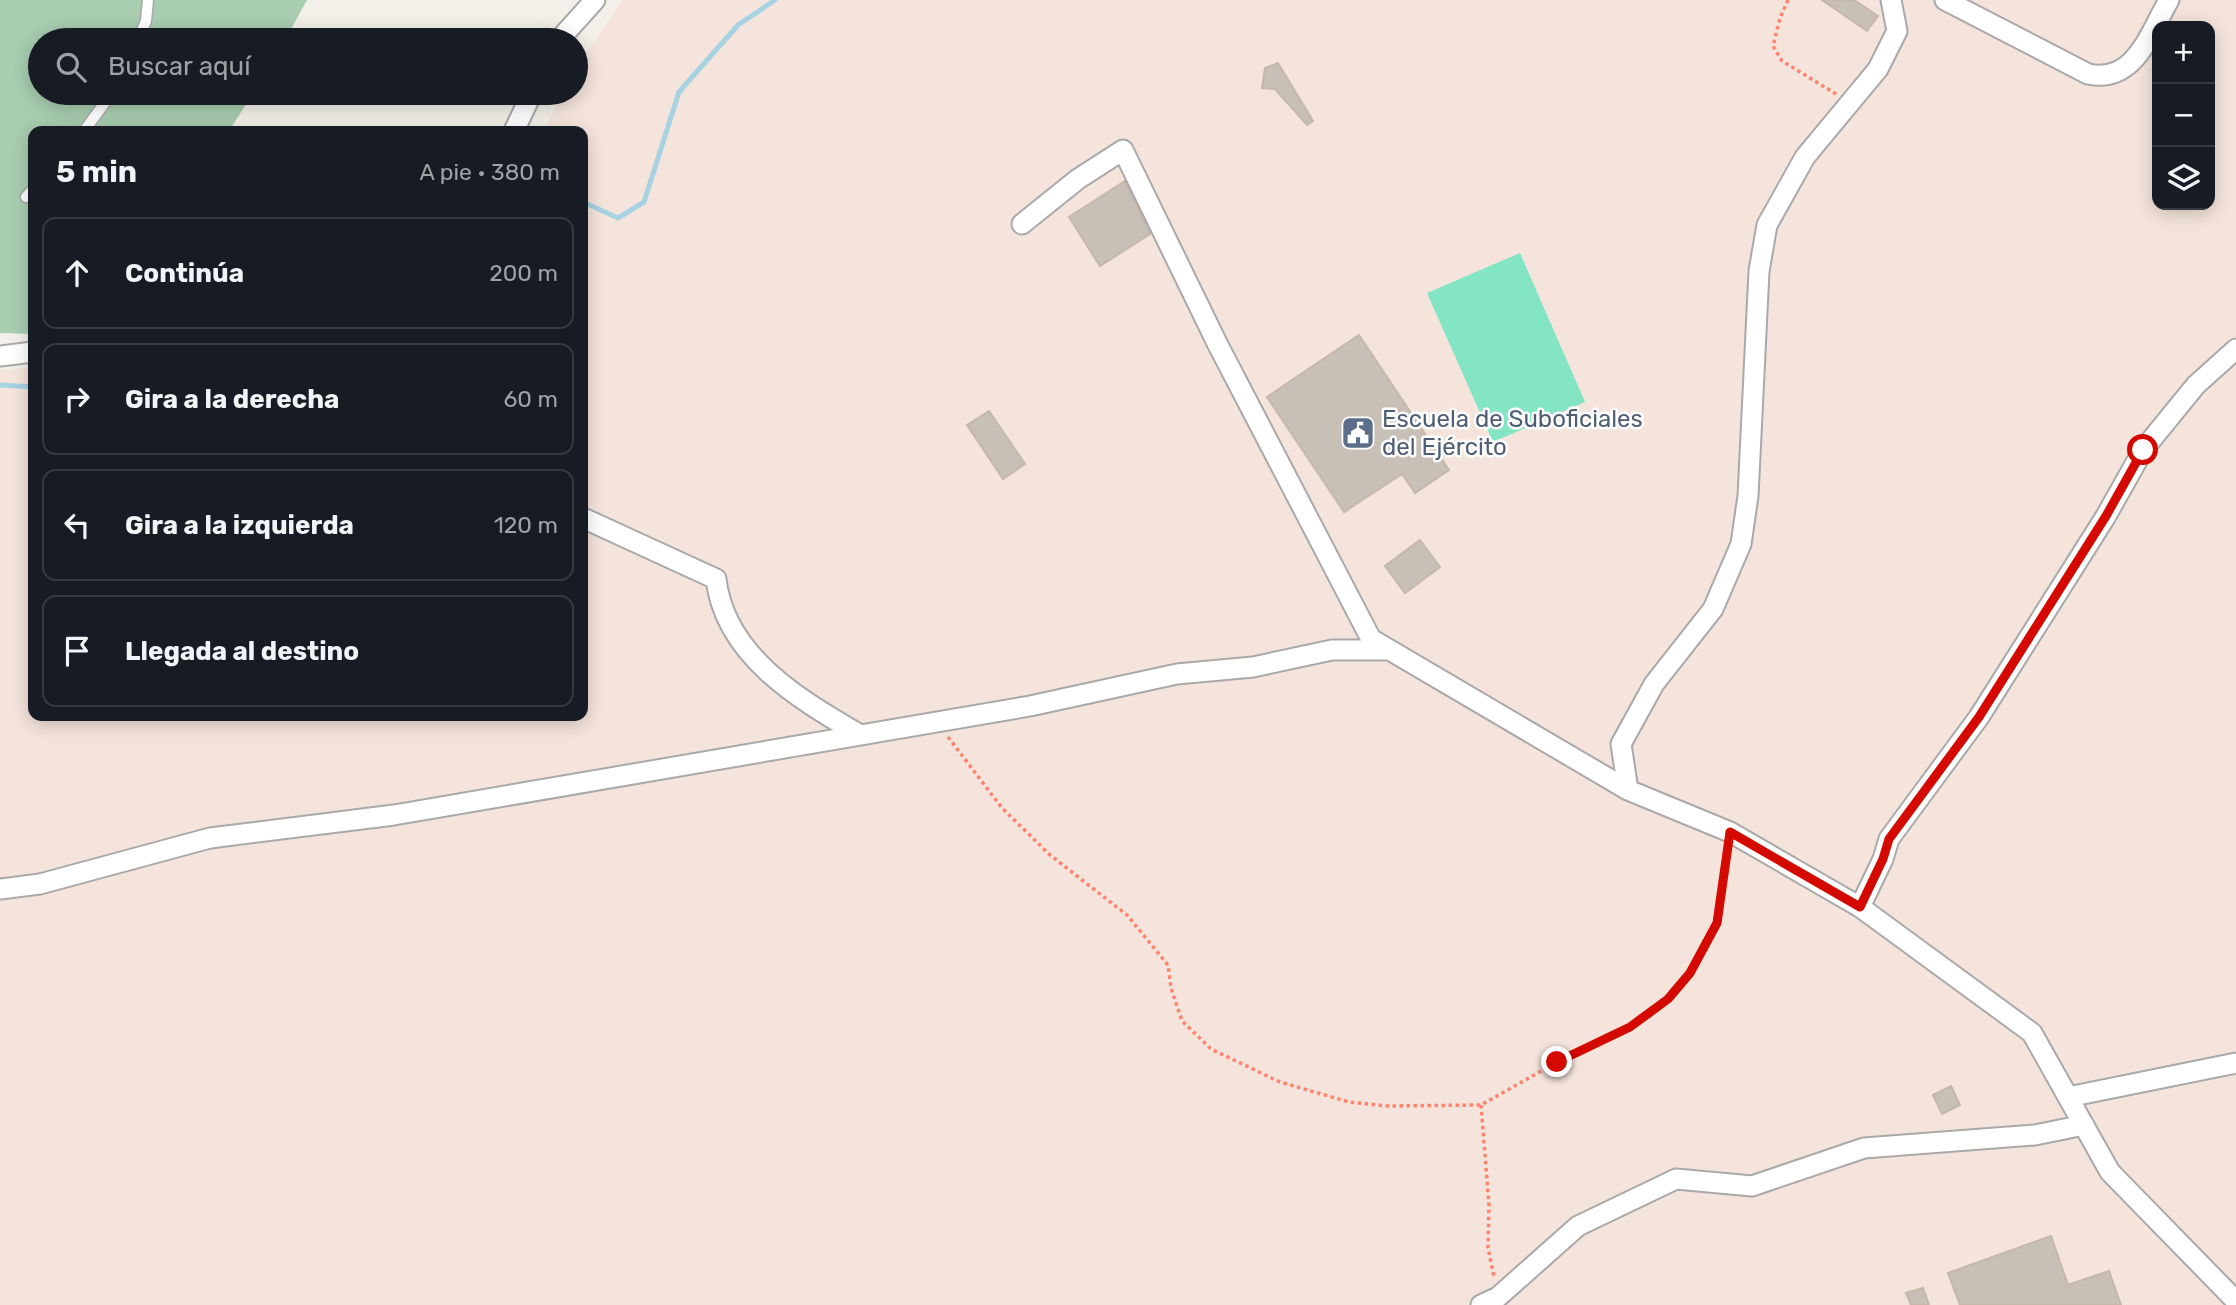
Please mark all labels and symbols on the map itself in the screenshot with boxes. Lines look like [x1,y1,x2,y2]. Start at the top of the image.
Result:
place label: Escuela de Suboficiales del Ejército [1382,405,1643,461]
public building icon: Escuela de Suboficiales del Ejército [1339,414,1377,452]
route start [2127,434,2158,465]
route end [1541,1046,1572,1077]

